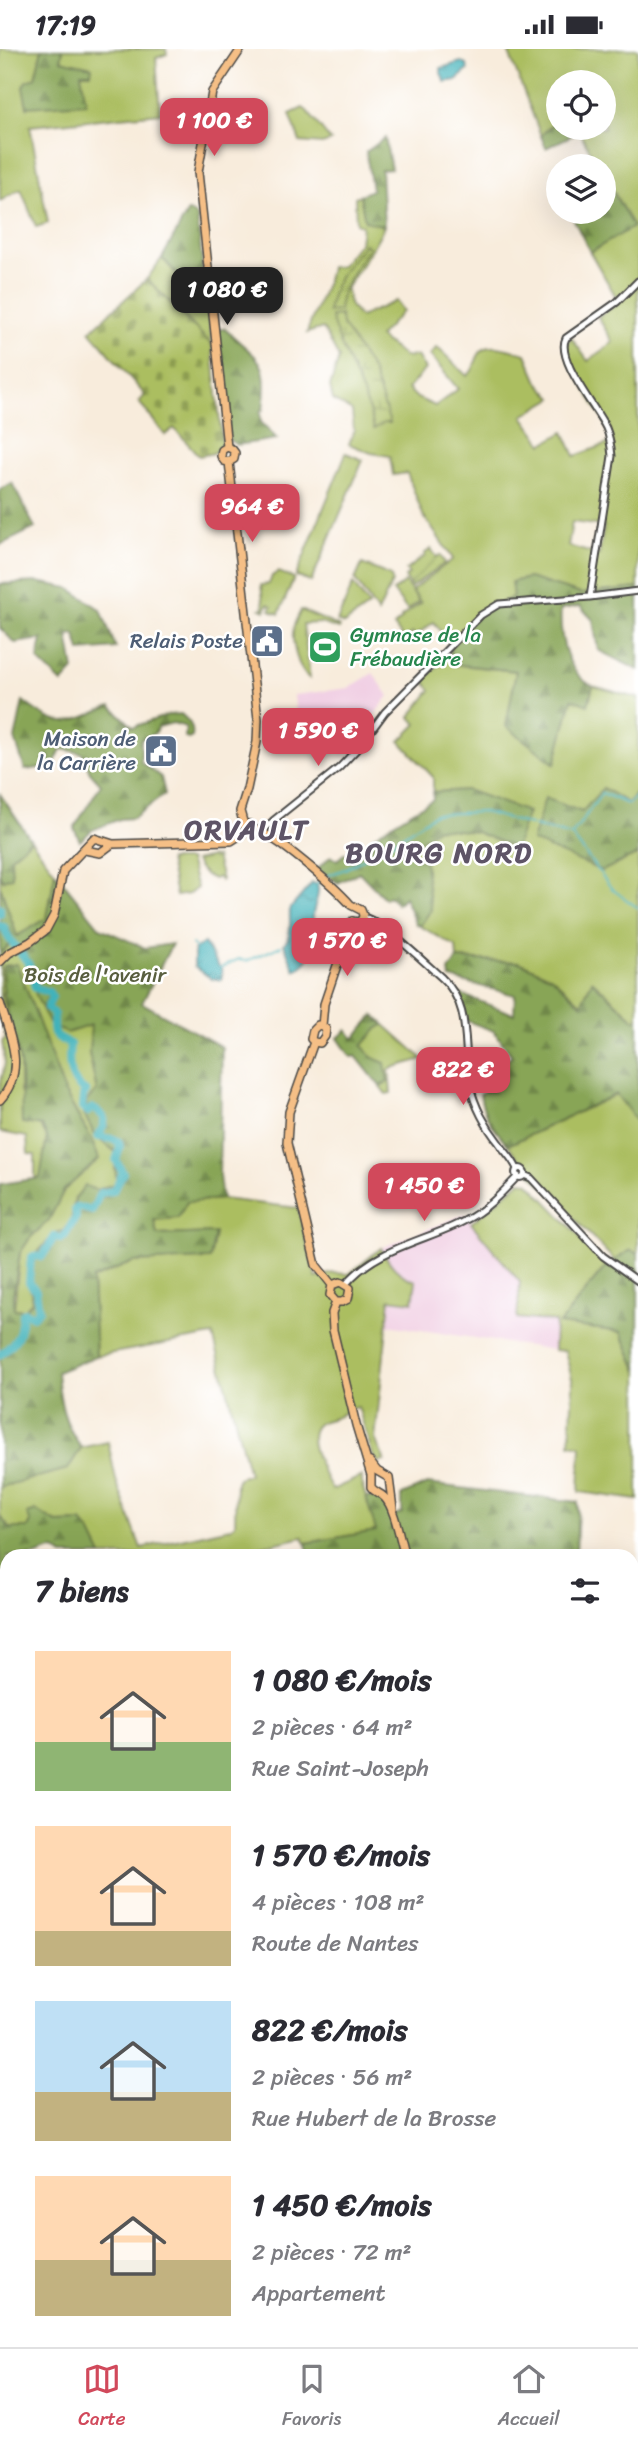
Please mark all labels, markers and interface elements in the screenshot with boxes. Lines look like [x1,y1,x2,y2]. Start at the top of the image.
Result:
text: 17:19 [35,2,96,48]
map controls [546,70,616,224]
button: locate [546,70,616,140]
pin: 1 100 € [149,99,279,158]
text: 1 100 € [176,100,252,141]
button: layers [546,154,616,224]
pin: 1 080 € [162,267,292,327]
text: 1 080 € [187,269,267,310]
pin: 964 € [203,484,301,544]
text: 964 € [221,486,283,527]
place label: Gymnase de la Frébaudière [350,616,482,678]
place label: Relais Poste [130,622,243,660]
public building icon: Relais Poste [248,622,286,660]
sports icon: Gymnase de la Frébaudière [306,628,344,666]
pin: 1 590 € [253,709,383,768]
text: 1 590 € [278,710,358,751]
place label: Maison de la Carrière [37,720,136,782]
public building icon: Maison de la Carrière [142,732,180,770]
district label: ORVAULT [184,805,310,854]
district label: BOURG NORD [345,828,533,877]
pin: 1 570 € [282,919,412,978]
text: 1 570 € [308,920,386,961]
park label: Bois de l'avenir [24,956,167,994]
pin: 822 € [414,1047,512,1107]
text: 822 € [432,1049,494,1090]
pin: 1 450 € [359,1163,489,1223]
text: 1 450 € [384,1165,464,1206]
text: 7 biens [35,1564,129,1618]
icon: filters [566,1572,604,1610]
text: 1 080 €/mois [252,1653,432,1707]
icon: home [91,1679,175,1763]
text: 2 pièces · 64 m² [252,1707,413,1748]
text: Rue Saint-Joseph [252,1748,429,1789]
text: 1 570 €/mois [252,1828,430,1882]
icon: home [91,1854,175,1938]
text: 4 pièces · 108 m² [252,1882,424,1923]
text: Route de Nantes [252,1923,419,1964]
text: 822 €/mois [252,2003,408,2057]
icon: home [91,2029,175,2113]
text: 2 pièces · 56 m² [252,2057,412,2098]
text: Rue Hubert de la Brosse [252,2098,496,2139]
text: 1 450 €/mois [252,2178,432,2232]
icon: home [91,2204,175,2288]
text: 2 pièces · 72 m² [252,2232,412,2273]
text: Appartement [252,2273,386,2314]
tab: Carte [78,2360,126,2435]
tab: Favoris [282,2360,341,2435]
tab: Accueil [498,2360,560,2435]

